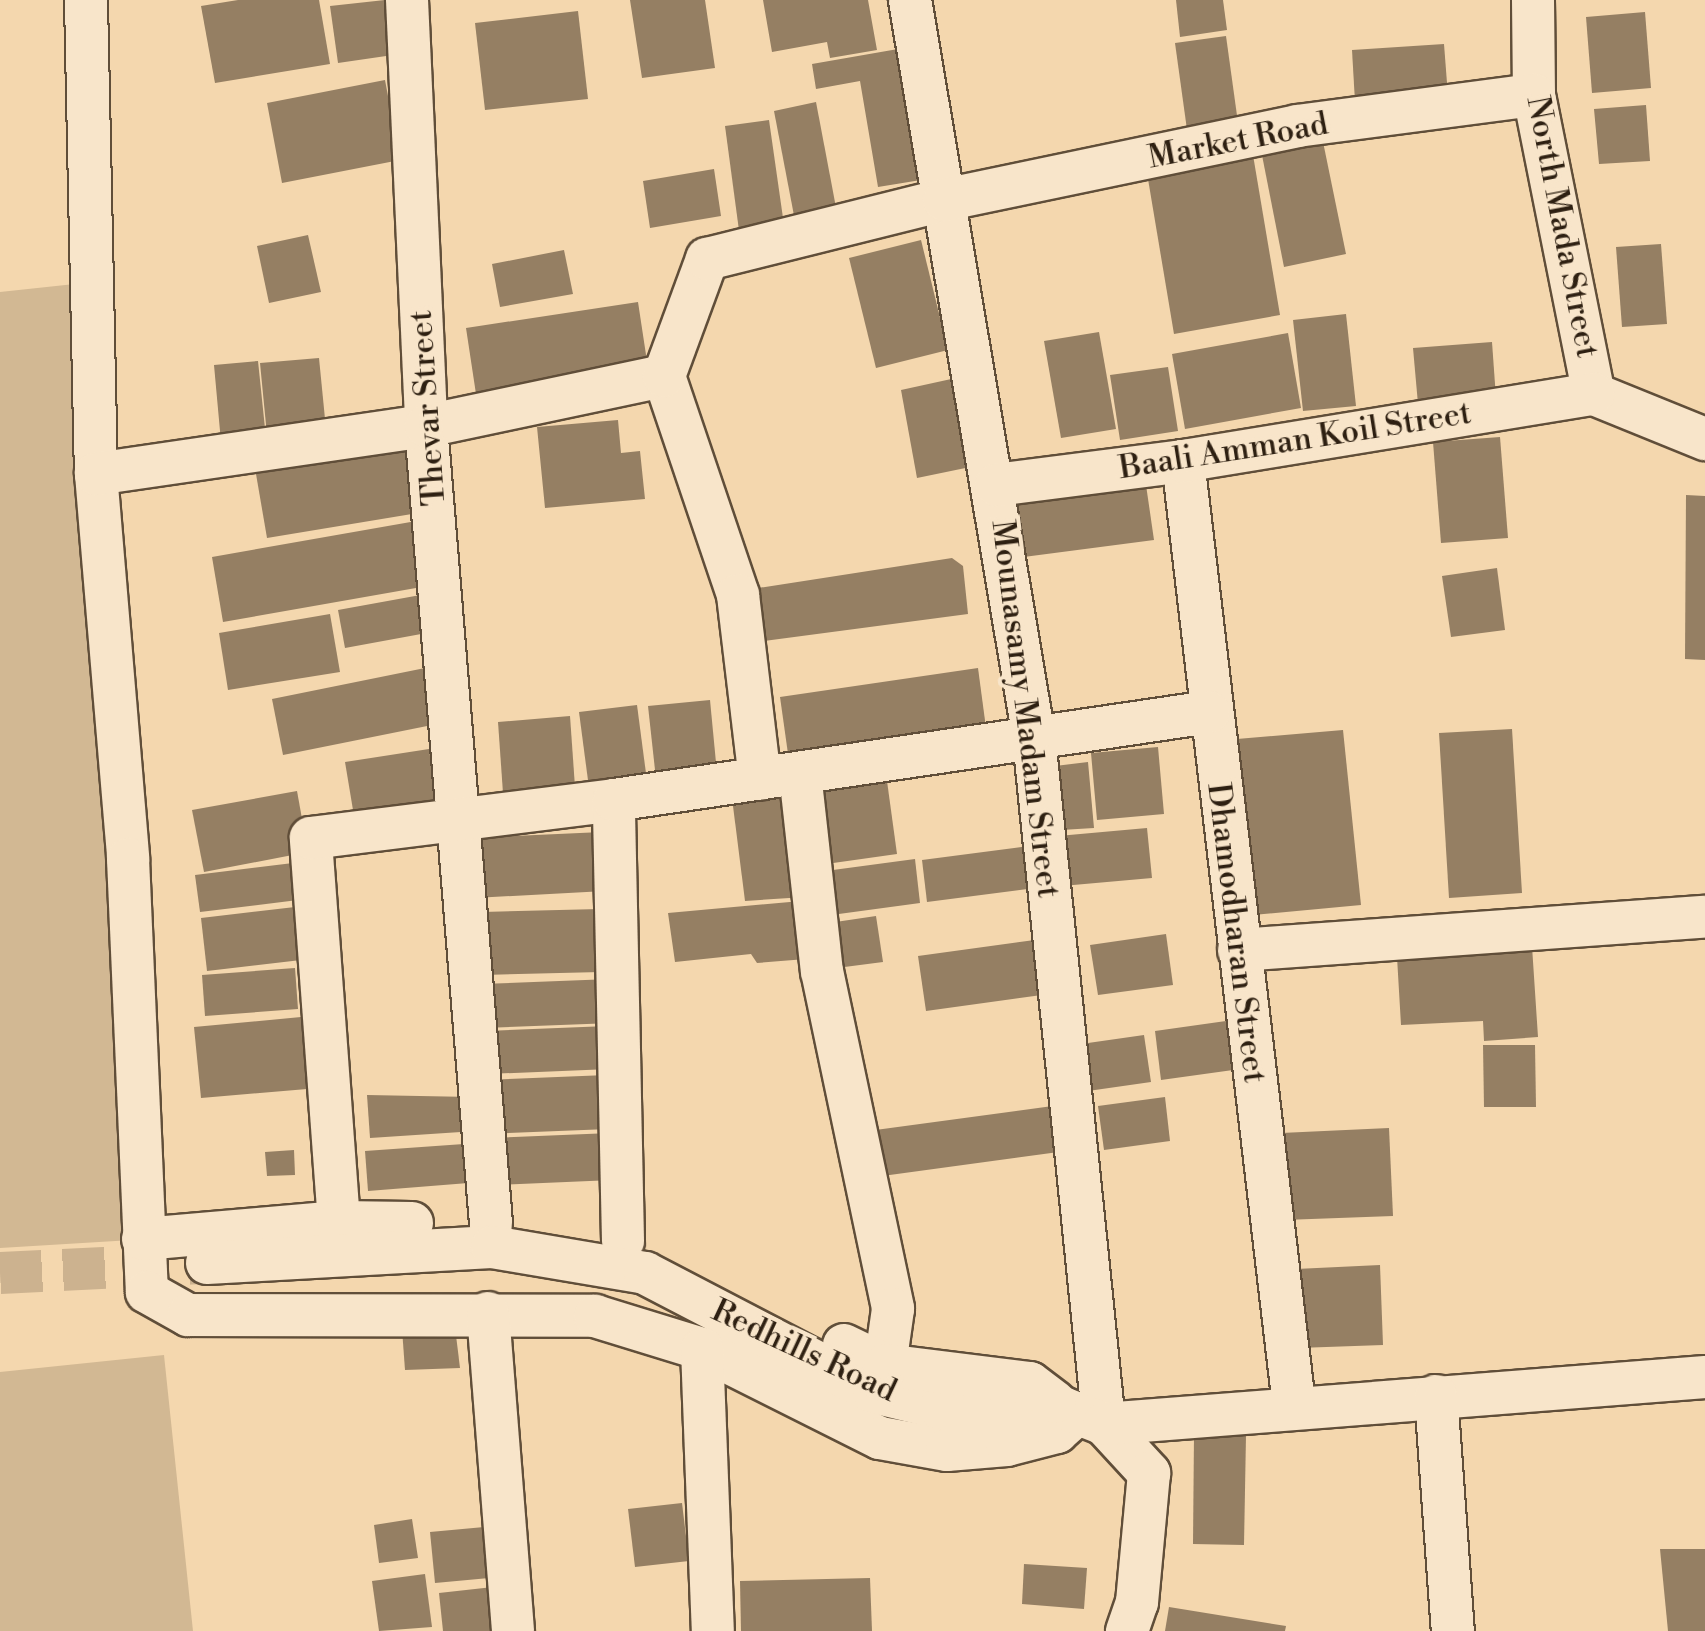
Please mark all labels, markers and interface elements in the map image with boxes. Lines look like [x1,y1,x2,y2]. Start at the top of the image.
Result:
street label: North Mada Street [1518,93,1606,361]
street label: Market Road [1145,105,1331,177]
street label: Thevar Street [402,309,454,507]
street label: Baali Amman Koil Street [1116,394,1474,488]
street label: Mounasamy Madam Street [983,518,1067,900]
street label: Dhamodharan Street [1199,781,1273,1085]
street label: Redhills Road [705,1291,903,1411]

